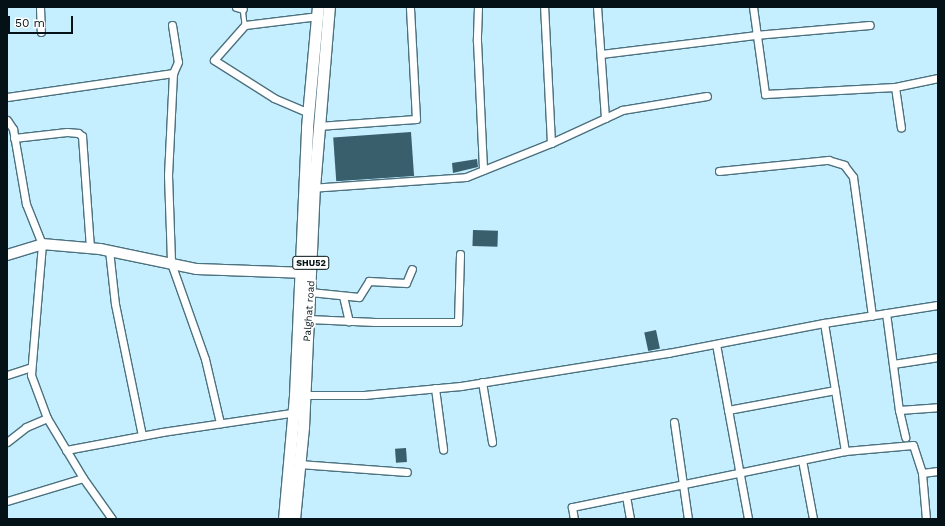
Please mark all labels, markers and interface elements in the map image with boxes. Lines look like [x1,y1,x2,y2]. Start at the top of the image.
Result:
scale bar [10,8,75,34]
text: 50 m [15,16,45,30]
road number: SHU52 [292,256,330,270]
street label: Palghat road [301,280,317,342]

